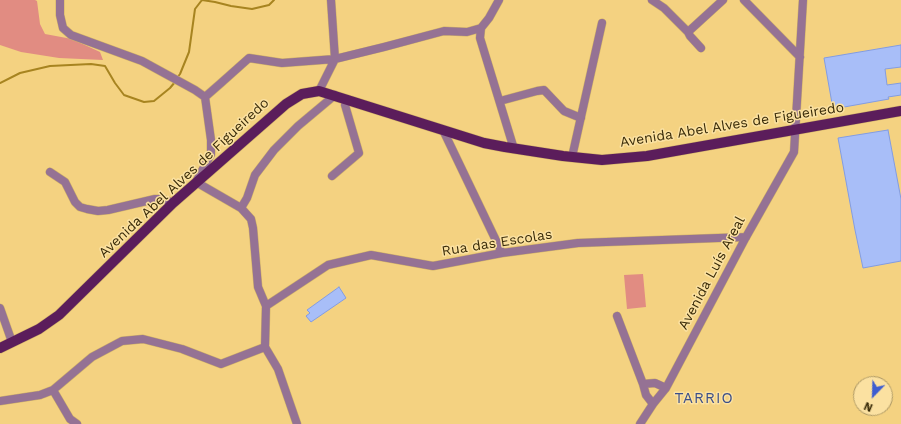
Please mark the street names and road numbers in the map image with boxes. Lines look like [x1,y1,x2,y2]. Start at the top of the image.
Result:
street label: Avenida Abel Alves de Figueiredo [95,95,273,261]
street label: Avenida Abel Alves de Figueiredo [619,99,845,151]
street label: Avenida Luís Areal [675,214,749,332]
street label: Rua das Escolas [441,226,553,260]

